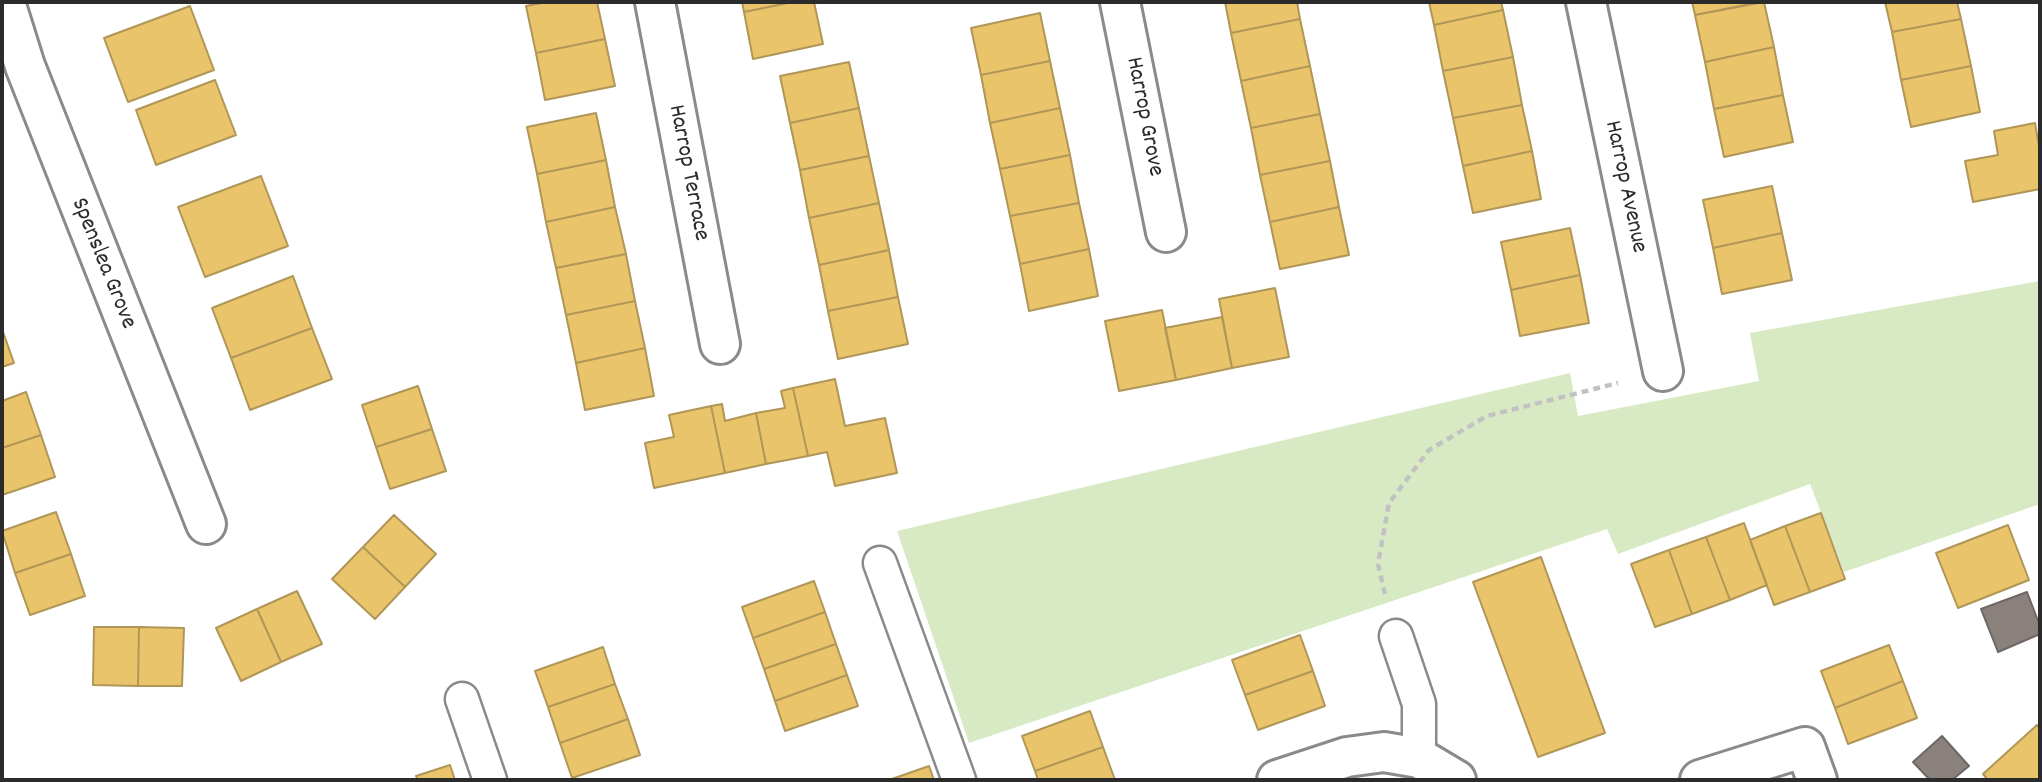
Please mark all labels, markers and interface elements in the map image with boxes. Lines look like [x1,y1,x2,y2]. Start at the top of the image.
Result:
street label: Harrop Grove [1117,55,1169,179]
street label: Harrop Terrace [660,103,714,243]
street label: Harrop Avenue [1596,118,1652,256]
street label: Spenslea Grove [63,194,141,334]

